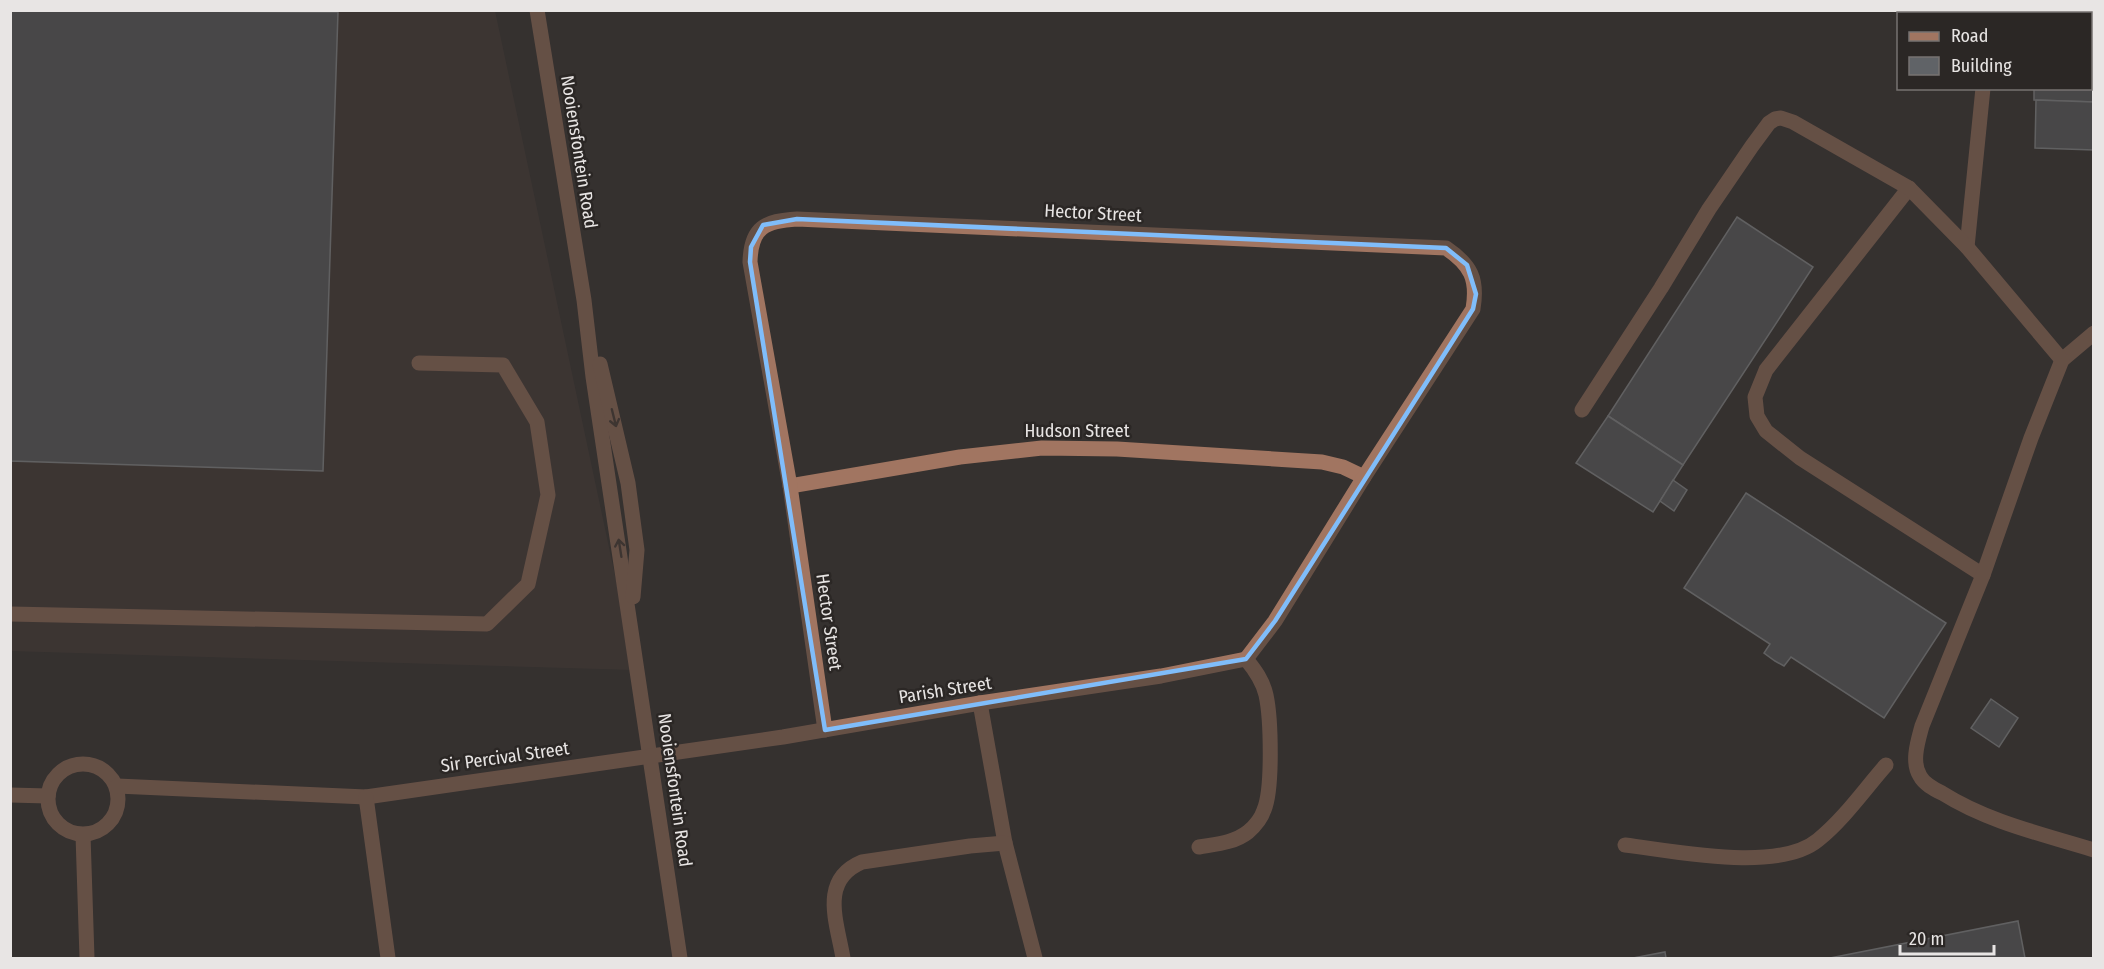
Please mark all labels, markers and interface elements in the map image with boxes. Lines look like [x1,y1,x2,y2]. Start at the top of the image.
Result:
legend [1897,12,2092,90]
text: Road [1951,25,1988,47]
text: Building [1951,55,2012,77]
street label: Nooiensfontein Road [556,74,602,230]
street label: Hector Street [1044,199,1142,227]
one-way arrow [608,408,620,427]
street label: Hudson Street [1024,420,1130,442]
one-way arrow [614,538,625,558]
street label: Hector Street [811,572,847,672]
street label: Parish Street [897,672,993,708]
street label: Nooiensfontein Road [653,712,697,868]
street label: Sir Percival Street [439,737,571,777]
scale bar [1900,918,1994,956]
text: 20 m [1909,928,1944,950]

